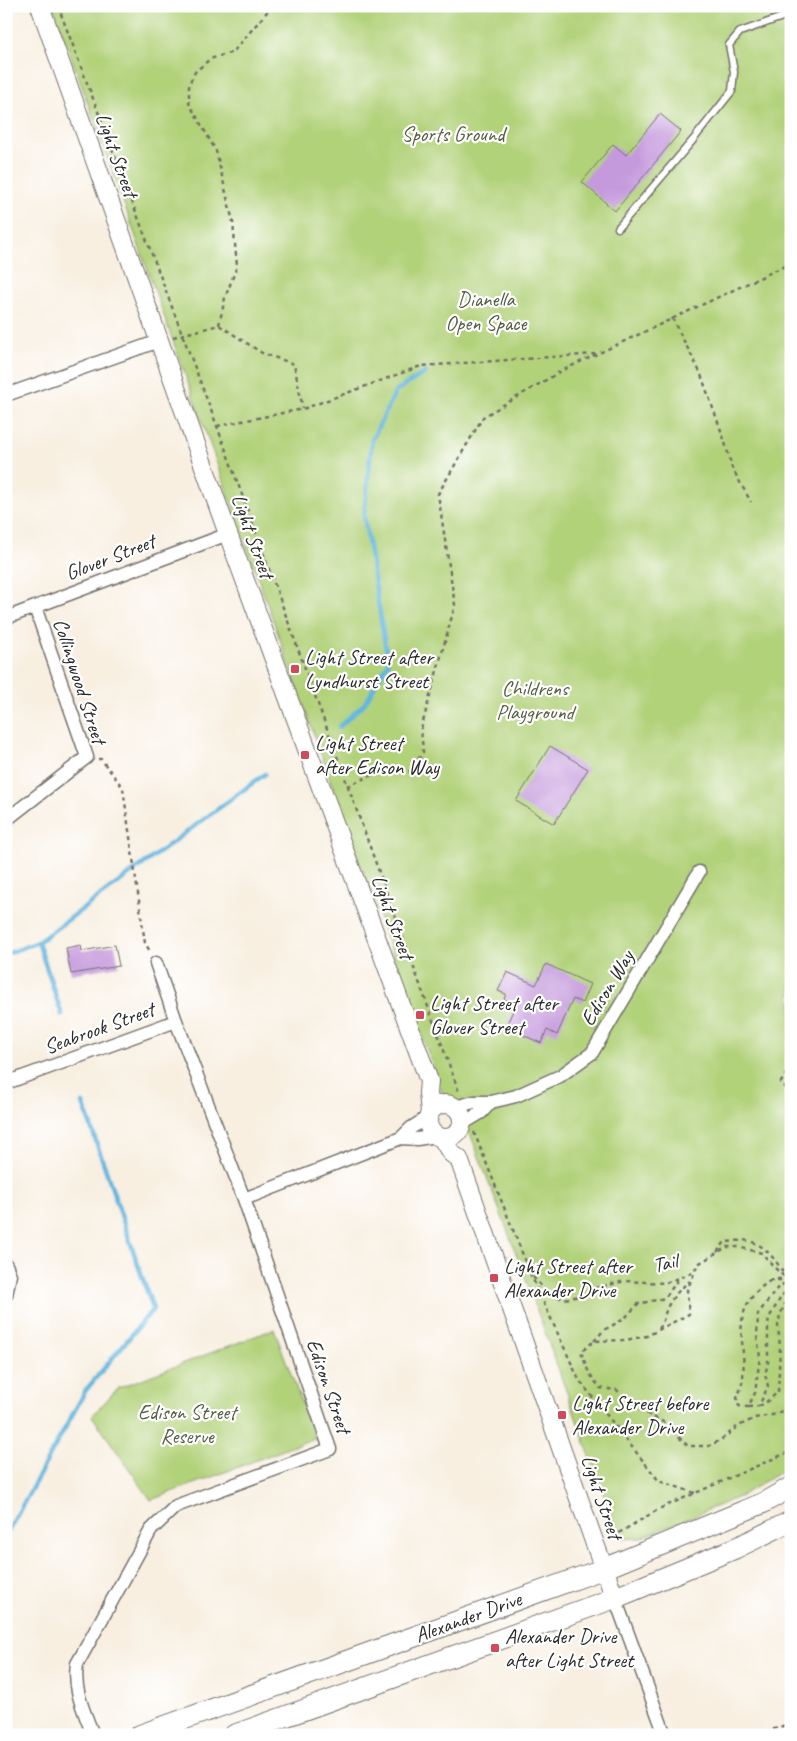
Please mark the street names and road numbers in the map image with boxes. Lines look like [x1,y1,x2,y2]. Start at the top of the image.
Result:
street label: Light Street [90,109,145,203]
street label: Light Street [226,490,281,584]
street label: Glover Street [62,527,161,586]
street label: Collingwood Street [48,615,113,750]
street label: Light Street [366,871,421,965]
street label: Edison Way [574,944,641,1030]
street label: Seabrook Street [40,995,160,1060]
street label: Tail [650,1247,683,1278]
street label: Edison Street [301,1335,358,1440]
street label: Light Street [575,1451,630,1545]
street label: Alexander Drive [411,1585,526,1648]

